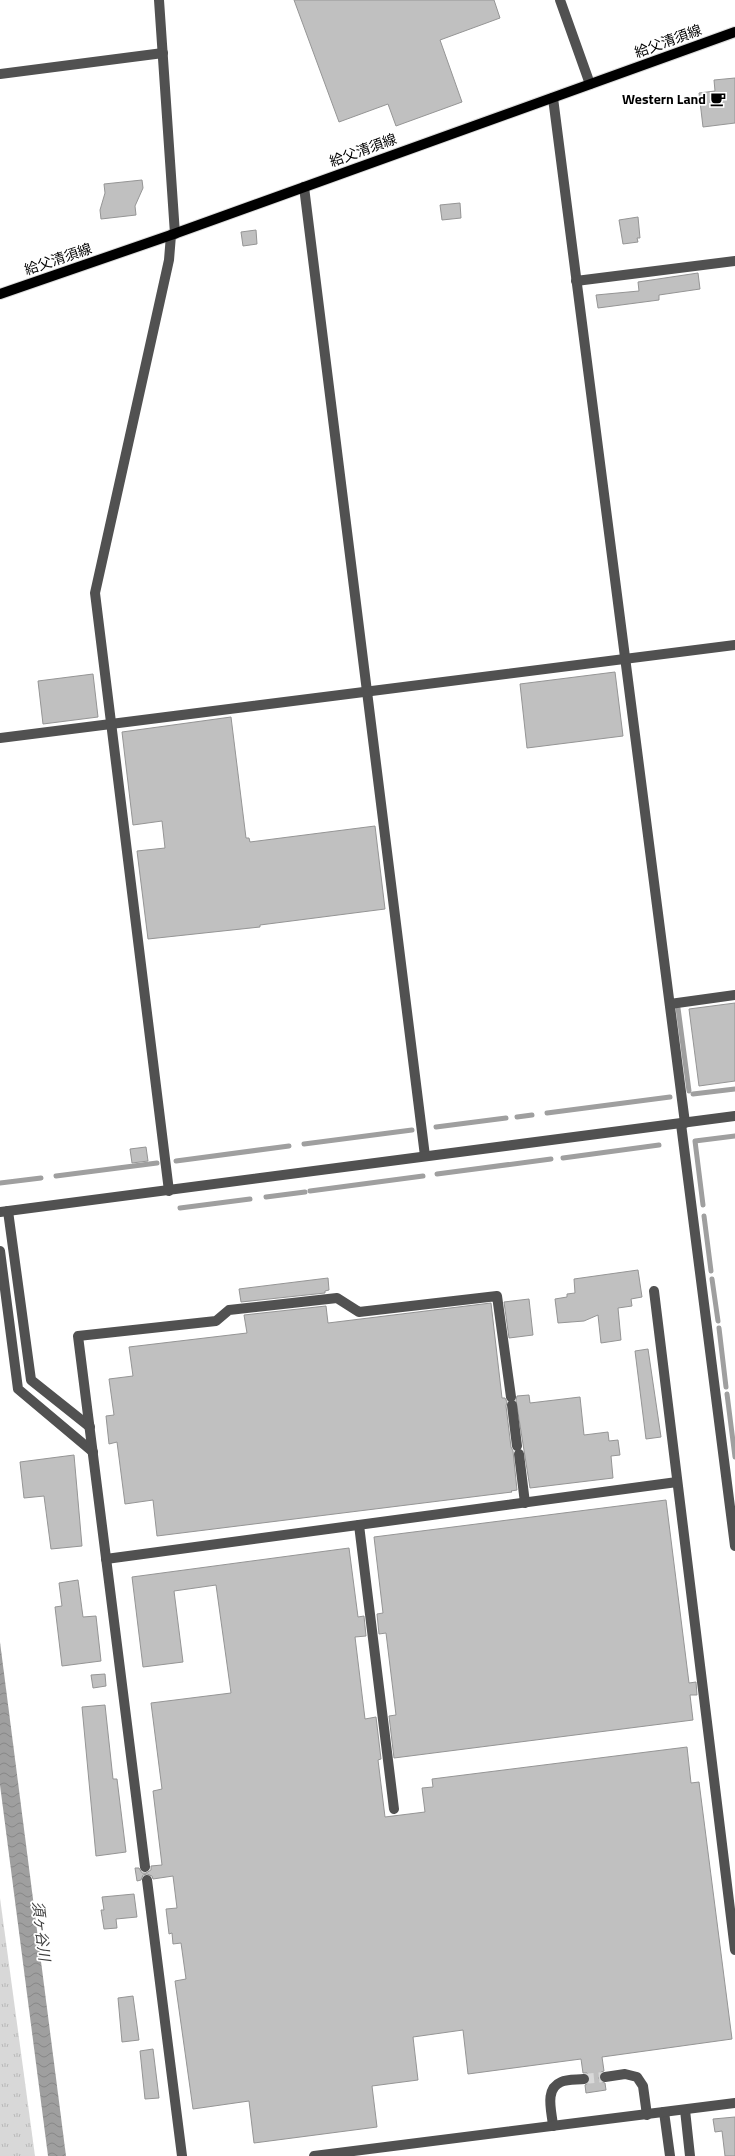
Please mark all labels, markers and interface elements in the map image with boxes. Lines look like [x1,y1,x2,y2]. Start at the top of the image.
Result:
street label: 給父清須線 [631,19,704,62]
place label: Western Land [622,88,706,109]
cafe icon: Western Land [709,90,727,108]
street label: 給父清須線 [326,128,399,171]
street label: 給父清須線 [21,237,94,280]
water label: 須ヶ谷川 [26,1900,57,1964]

